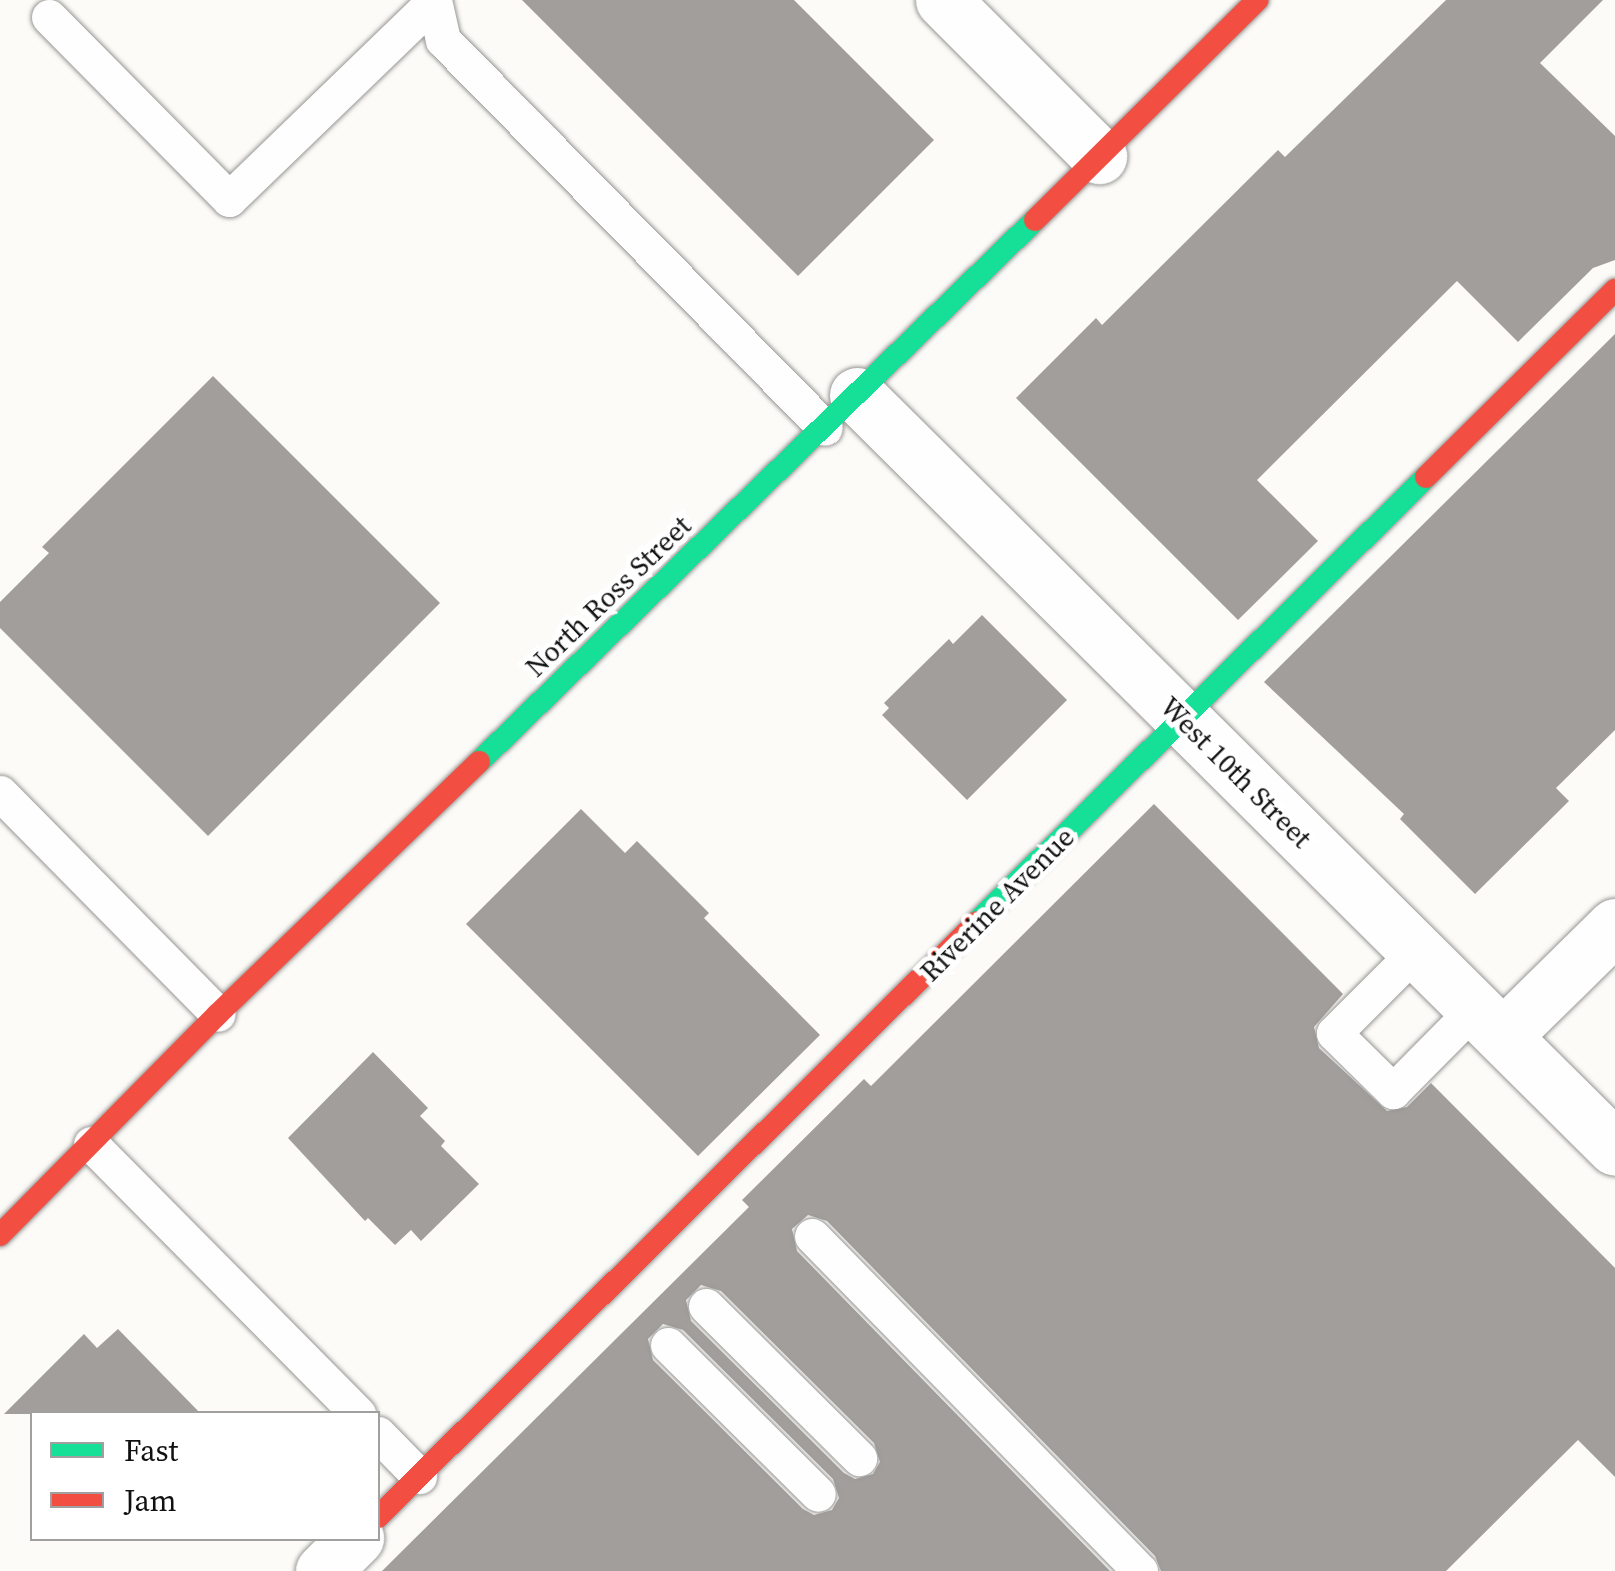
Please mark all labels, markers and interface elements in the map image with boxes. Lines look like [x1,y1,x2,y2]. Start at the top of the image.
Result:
street label: North Ross Street [518,509,698,683]
street label: West 10th Street [1153,689,1319,855]
street label: Riverine Avenue [913,820,1081,988]
legend [30,1411,380,1541]
text: Fast [124,1430,178,1471]
text: Jam [124,1480,177,1521]

